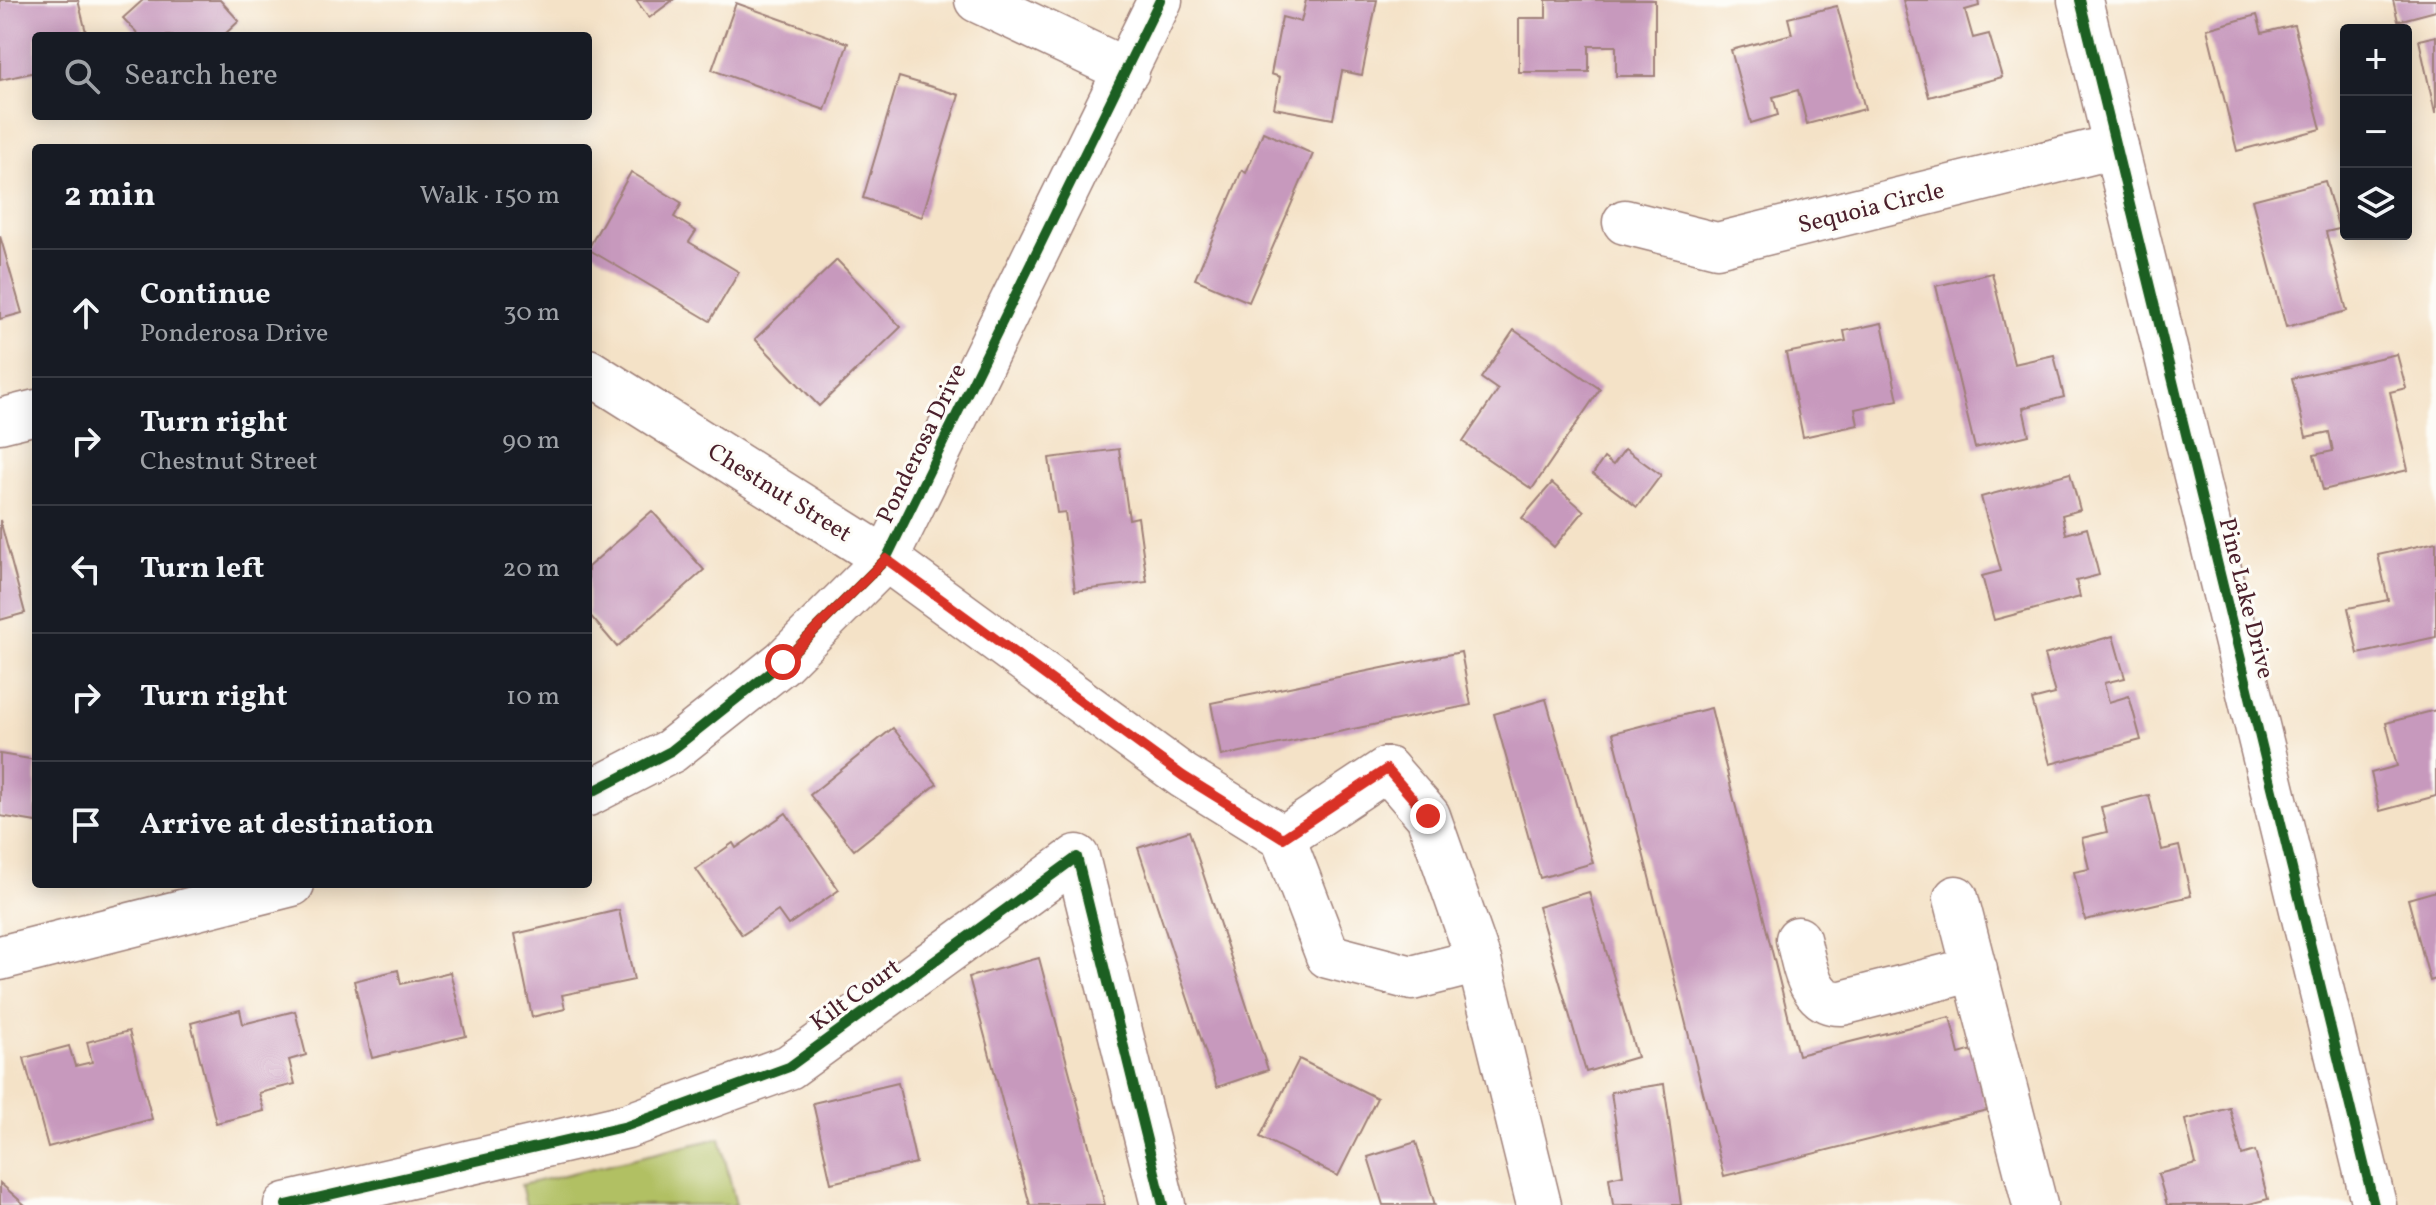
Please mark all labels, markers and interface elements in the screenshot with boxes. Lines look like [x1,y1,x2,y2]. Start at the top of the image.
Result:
map controls [2340,24,2412,240]
button: + [2340,24,2412,96]
search box [32,32,592,120]
icon: search [60,54,104,98]
text: Search here [124,55,278,97]
button: − [2340,96,2412,168]
button: layers [2340,168,2412,240]
text: 2 min [64,173,156,220]
street label: Sequoia Circle [1795,174,1948,244]
text: Walk · 150 m [419,178,560,214]
text: Continue [140,274,271,316]
icon: ahead [64,291,108,335]
text: 30 m [503,295,560,331]
text: Ponderosa Drive [140,316,328,352]
street label: Ponderosa Drive [869,358,976,529]
text: Turn right [140,402,288,444]
icon: right [64,419,108,463]
text: 90 m [502,423,560,459]
street label: Chestnut Street [700,436,858,552]
text: Chestnut Street [140,444,318,480]
street label: Pine Lake Drive [2209,515,2281,682]
icon: left [64,547,108,591]
text: Turn left [140,548,264,590]
text: 20 m [502,551,560,587]
route start [765,644,801,680]
icon: right [64,675,108,719]
text: Turn right [140,676,288,718]
text: 10 m [506,679,560,715]
route end [1410,798,1446,834]
icon: arrive [64,803,108,847]
text: Arrive at destination [140,804,434,846]
street label: Kilt Court [804,951,908,1040]

